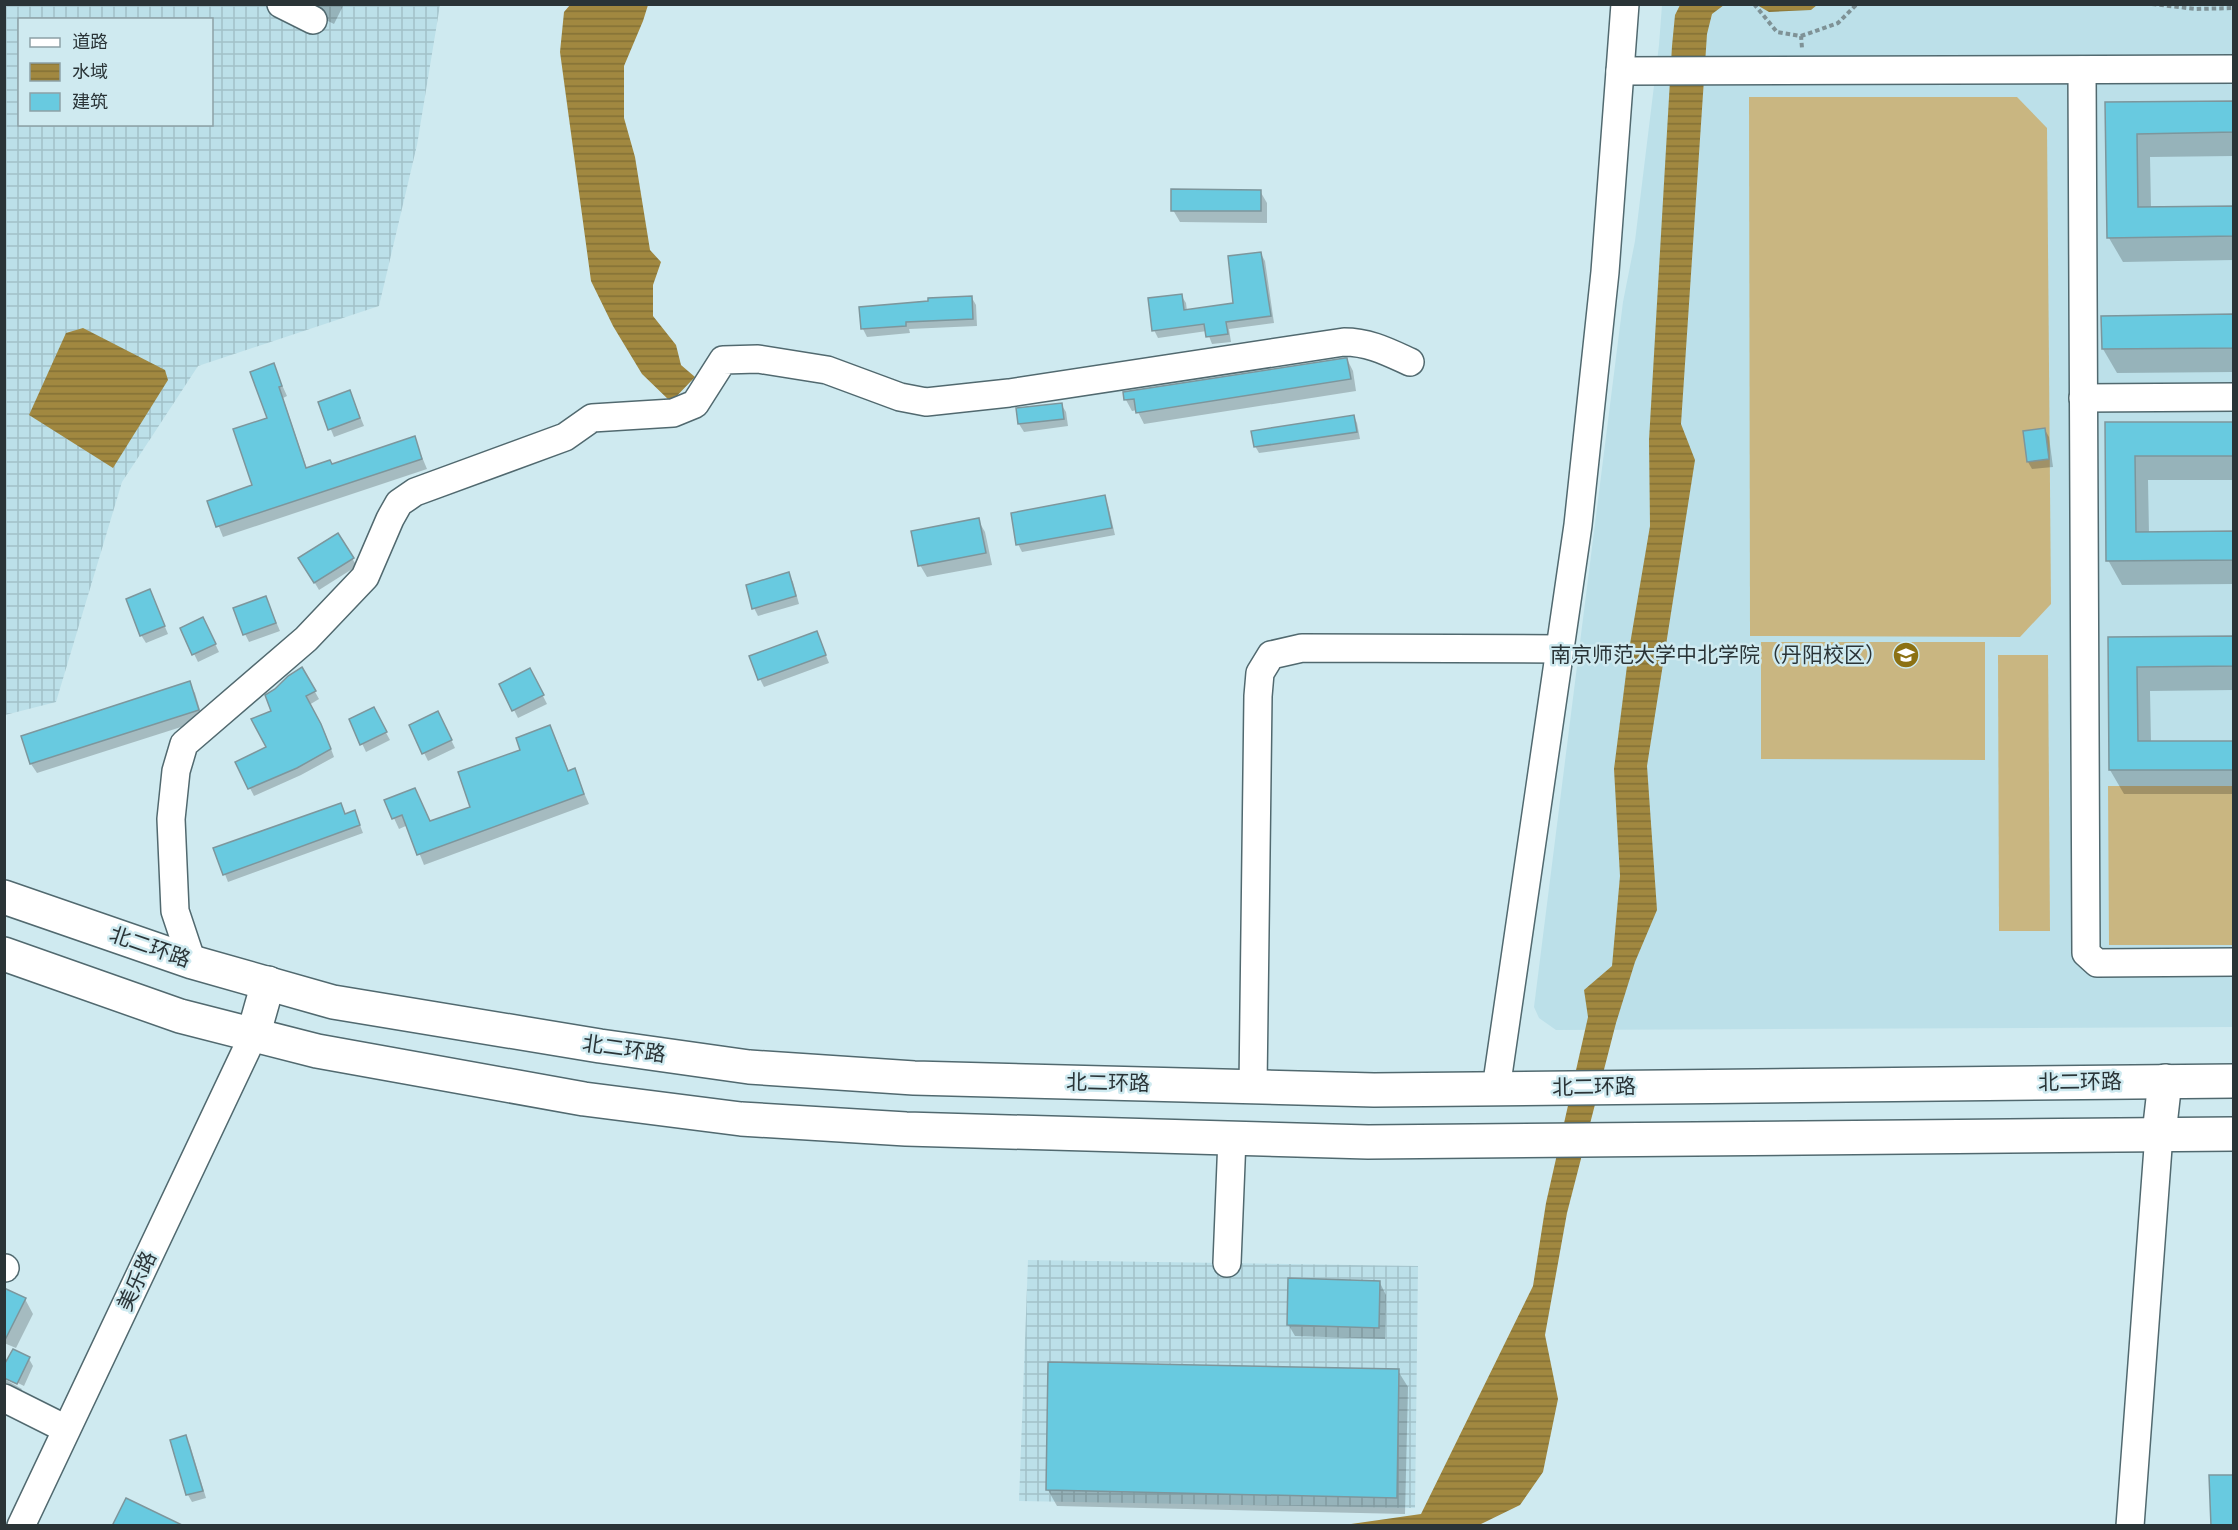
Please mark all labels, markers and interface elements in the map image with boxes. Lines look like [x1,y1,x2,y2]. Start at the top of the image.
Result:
legend [18,18,213,126]
text: 道路 [72,31,108,53]
text: 水域 [72,61,108,83]
text: 建筑 [72,91,108,113]
school or university icon: 南京师范大学中北学院（丹阳校区） [1891,640,1921,670]
place label: 南京师范大学中北学院（丹阳校区） [1550,642,1886,668]
street label: 北二环路 [106,921,194,973]
street label: 北二环路 [581,1030,667,1068]
street label: 北二环路 [2038,1068,2122,1096]
street label: 北二环路 [1066,1069,1150,1097]
street label: 北二环路 [1552,1073,1636,1101]
street label: 美乐路 [112,1247,162,1315]

